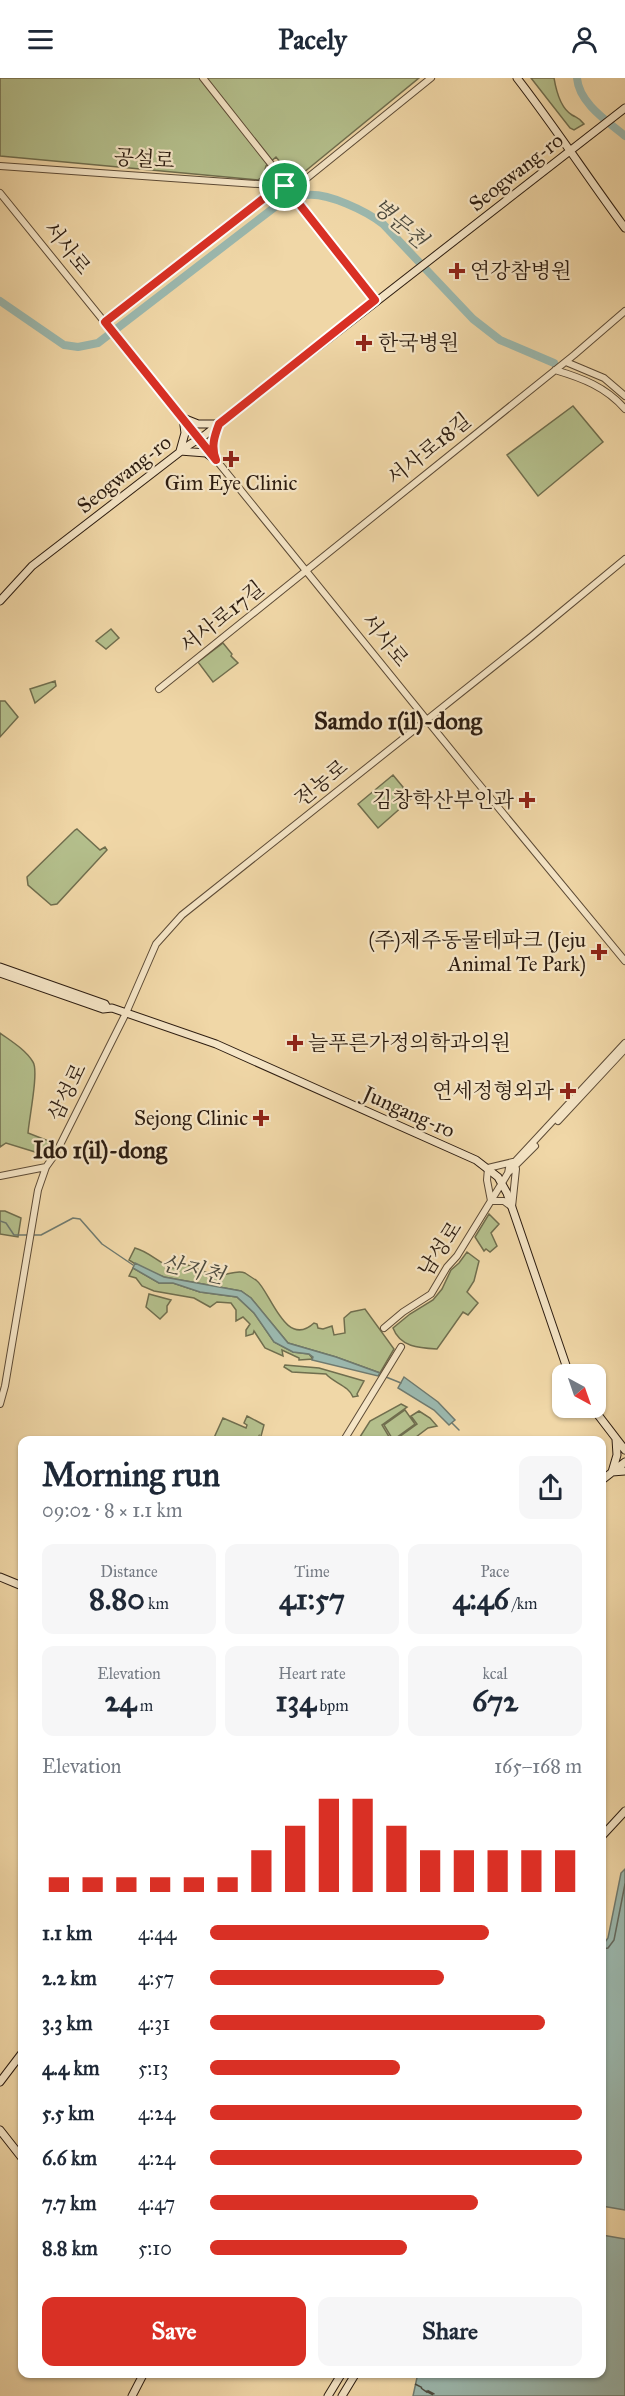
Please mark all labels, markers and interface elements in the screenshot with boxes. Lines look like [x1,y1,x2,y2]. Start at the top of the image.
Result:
icon: menu [24,23,57,56]
text: Pacely [278,23,347,56]
icon: person [568,23,601,56]
street label: Seogwang-ro [464,127,569,217]
street label: 공설로 [113,144,175,174]
pin [259,160,310,211]
icon: arrive [268,169,301,202]
water label: 병문천 [367,192,434,255]
street label: 서사로 [38,216,96,280]
place label: 연강참병원 [470,258,571,284]
marker: 연강참병원 [448,262,466,280]
place label: 한국병원 [378,330,459,356]
marker: 한국병원 [355,334,373,352]
street label: 서사로18길 [382,407,476,491]
street label: Seogwang-ro [72,429,177,519]
marker: Gim Eye Clinic [222,450,240,468]
place label: Gim Eye Clinic [165,470,297,496]
street label: 서사로17길 [175,575,269,659]
street label: 서사로 [356,608,414,672]
district label: Samdo 1(il)-dong [314,706,483,736]
street label: 전농로 [289,754,353,812]
place label: 김창학산부인과 [372,787,515,813]
marker: 김창학산부인과 [518,791,536,809]
place label: (주)제주동물테파크 (Jeju Animal Te Park) [369,927,586,977]
marker: (주)제주동물테파크 (Jeju Animal Te Park) [590,943,608,961]
place label: 늘푸른가정의학과의원 [308,1030,511,1056]
marker: 늘푸른가정의학과의원 [286,1034,304,1052]
street label: 삼성로 [42,1059,92,1125]
place label: 연세정형외과 [432,1078,555,1104]
street label: Jungang-ro [357,1079,459,1144]
marker: 연세정형외과 [559,1082,577,1100]
place label: Sejong Clinic [134,1105,248,1131]
marker: Sejong Clinic [252,1109,270,1127]
district label: Ido 1(il)-dong [33,1135,168,1165]
street label: 남성로 [413,1216,467,1282]
water label: 산지천 [159,1249,229,1290]
north arrow [552,1364,606,1418]
map controls [552,1364,606,1418]
text: Morning run [42,1455,220,1495]
button: share [519,1456,582,1519]
text: 09:02 · 8 × 1.1 km [42,1498,183,1522]
text: Distance [100,1562,158,1581]
text: Time [294,1562,330,1581]
text: Pace [480,1562,510,1581]
text: 8.80 [89,1581,145,1617]
text: 41:57 [279,1581,345,1617]
text: 4:46 [453,1581,509,1617]
text: km [145,1594,169,1613]
text: /km [509,1594,538,1613]
text: Elevation [97,1664,161,1683]
text: Heart rate [278,1664,346,1683]
text: kcal [482,1664,508,1683]
text: 24 [105,1683,136,1719]
text: 134 [275,1683,316,1719]
text: 672 [472,1683,518,1719]
text: m [136,1696,153,1715]
text: bpm [316,1696,349,1715]
text: Elevation [42,1754,121,1778]
text: 165–168 m [494,1754,582,1778]
text: 1.1 km [42,1921,92,1945]
text: 4:44 [138,1921,176,1945]
text: 2.2 km [42,1966,97,1990]
text: 4:57 [138,1966,174,1990]
text: 3.3 km [42,2011,93,2035]
text: 4:31 [138,2011,170,2035]
text: 4.4 km [42,2056,100,2080]
text: 5:13 [138,2056,168,2080]
text: 5.5 km [42,2101,94,2125]
text: 4:24 [138,2101,175,2125]
text: 6.6 km [42,2146,97,2170]
text: 4:24 [138,2146,175,2170]
text: 7.7 km [42,2191,96,2215]
text: 4:47 [138,2191,175,2215]
text: 8.8 km [42,2236,98,2260]
text: 5:10 [138,2236,172,2260]
button: Save [42,2297,306,2366]
button: Share [318,2297,582,2366]

